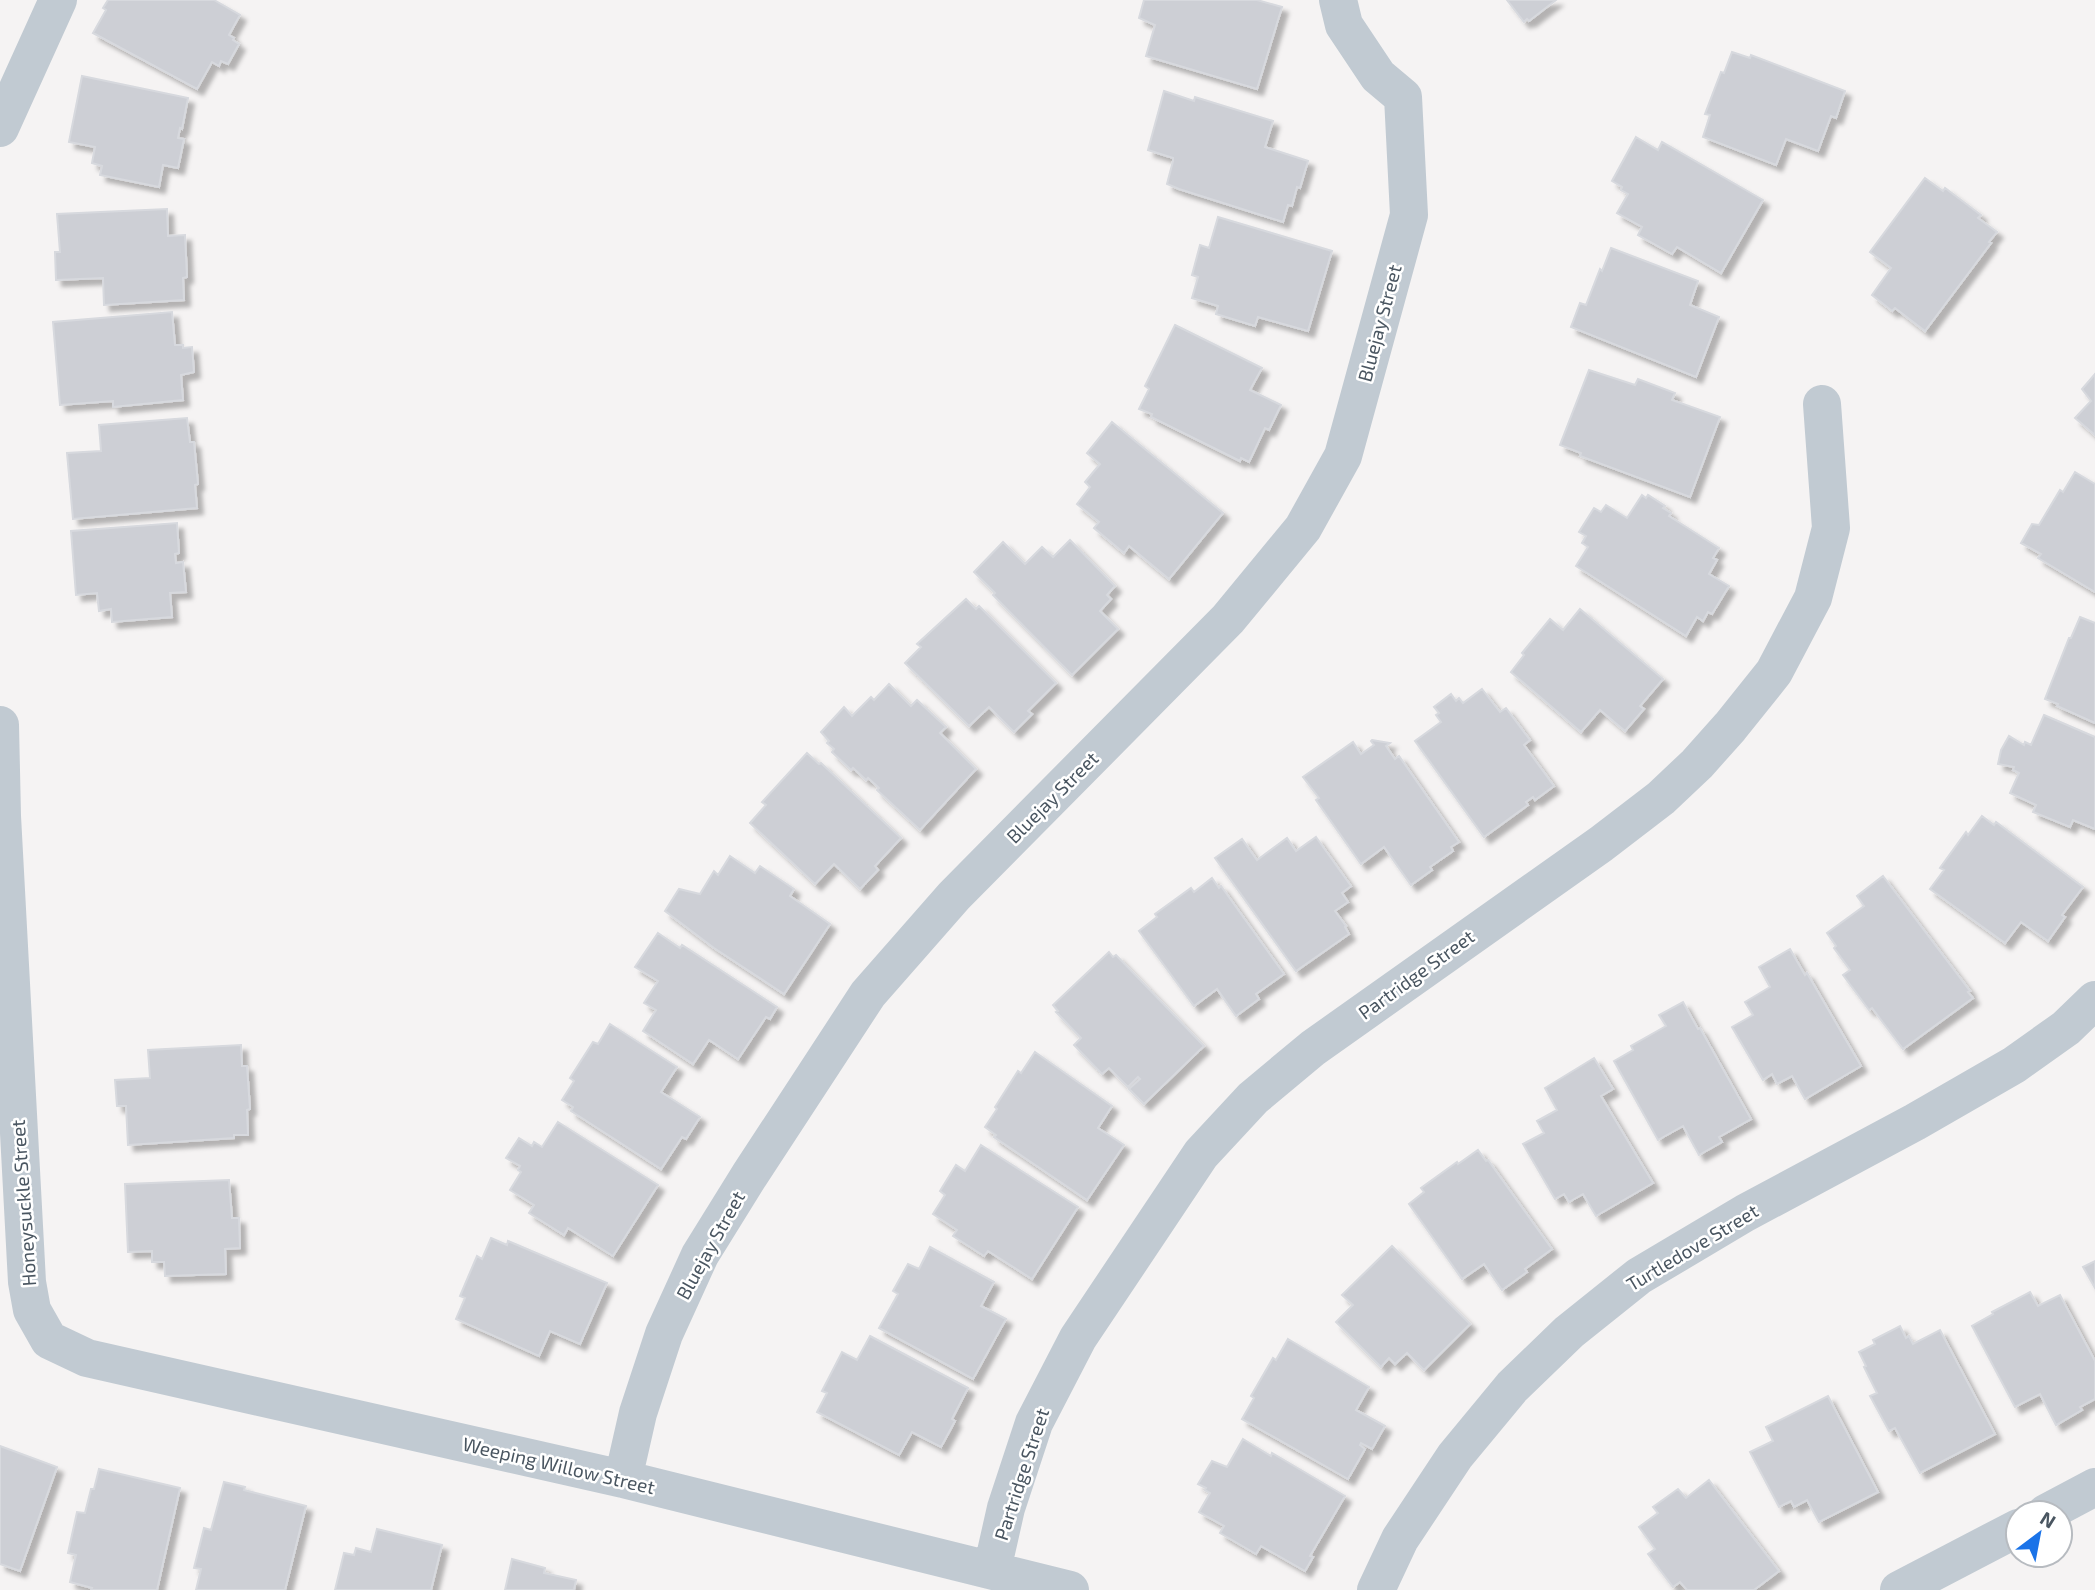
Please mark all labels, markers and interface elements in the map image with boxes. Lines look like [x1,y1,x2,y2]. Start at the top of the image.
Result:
street label: Bluejay Street [1352,262,1406,384]
street label: Bluejay Street [1001,746,1103,848]
street label: Partridge Street [1354,924,1478,1024]
street label: Honeysuckle Street [6,1119,40,1287]
street label: Bluejay Street [671,1187,749,1303]
street label: Turtledove Street [1622,1199,1762,1295]
street label: Partridge Street [989,1405,1053,1543]
street label: Weeping Willow Street [461,1432,657,1498]
north arrow [2004,1499,2074,1569]
text: N [2036,1506,2060,1533]

